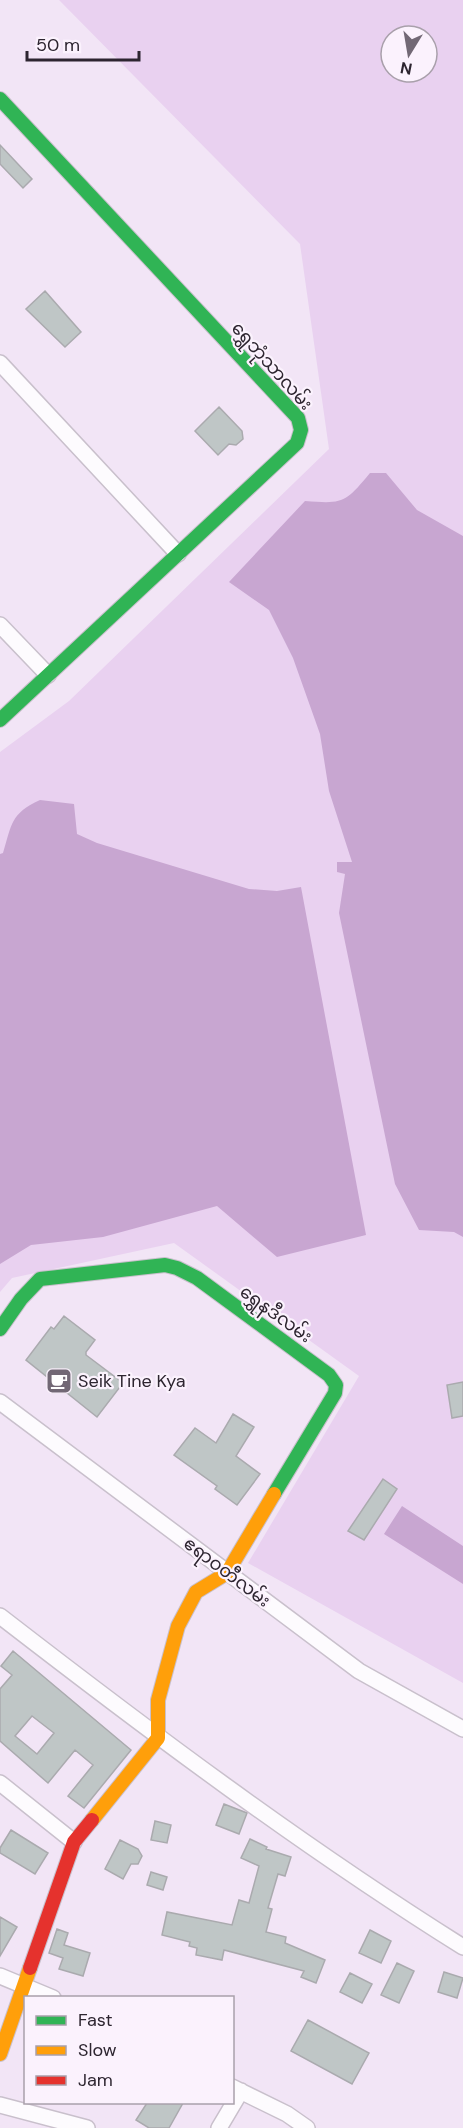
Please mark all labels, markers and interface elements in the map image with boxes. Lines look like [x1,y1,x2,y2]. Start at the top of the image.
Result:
scale bar [27,24,140,62]
north arrow [379,24,439,84]
text: 50 m [36,33,80,57]
text: N [399,57,414,80]
street label: ရွှေဘုံသာလမ်း [224,316,319,417]
street label: ရွှေနဒီလမ်း [233,1278,318,1351]
cafe icon: Seik Tine Kya [44,1366,74,1396]
place label: Seik Tine Kya [78,1369,185,1393]
street label: ဧရာဝတီလမ်း [177,1530,277,1615]
legend [24,1996,234,2104]
text: Fast [78,2008,113,2032]
text: Slow [78,2038,117,2062]
text: Jam [78,2068,113,2092]

